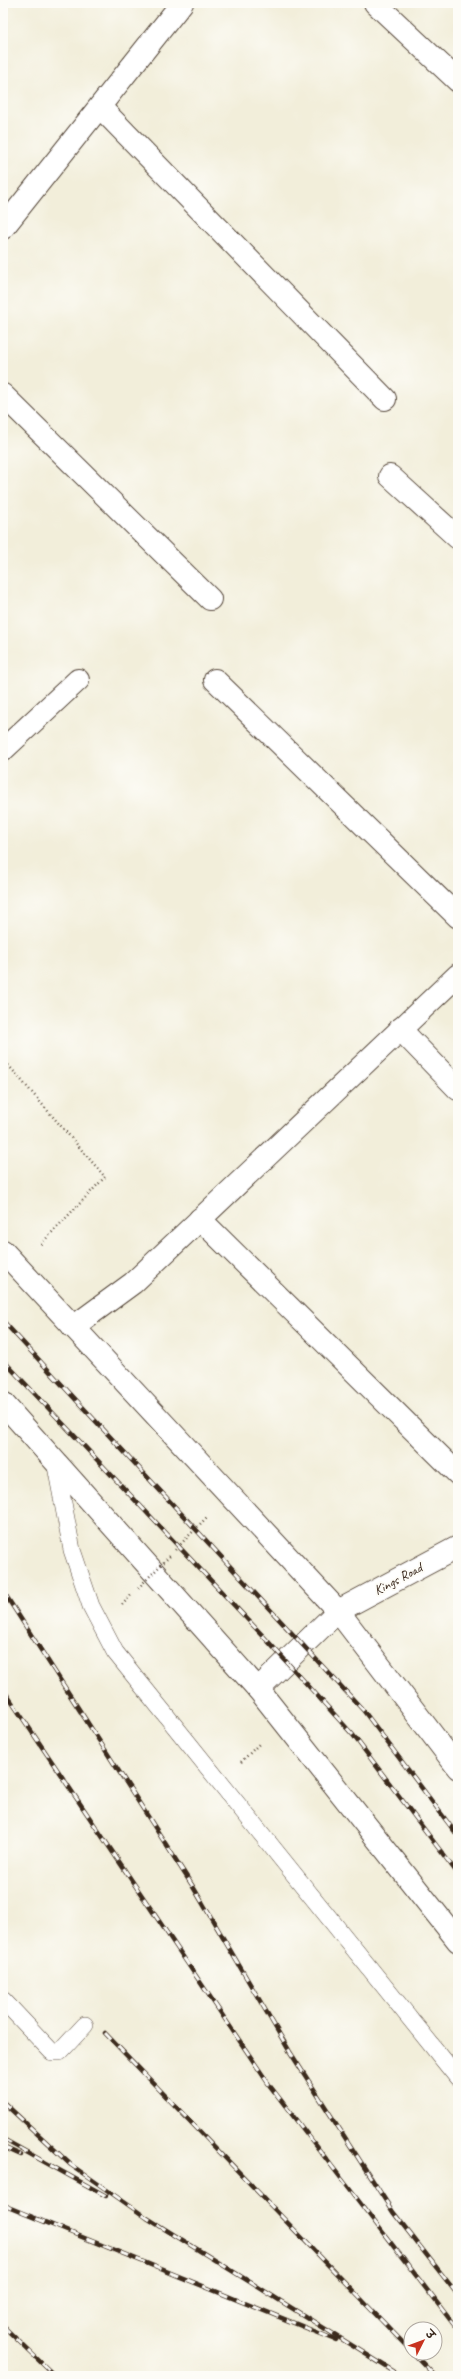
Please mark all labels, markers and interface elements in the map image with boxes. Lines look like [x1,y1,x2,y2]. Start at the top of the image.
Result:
street label: Kings Road [371,1558,427,1599]
north arrow [403,2321,443,2361]
text: उ [422,2326,439,2343]

